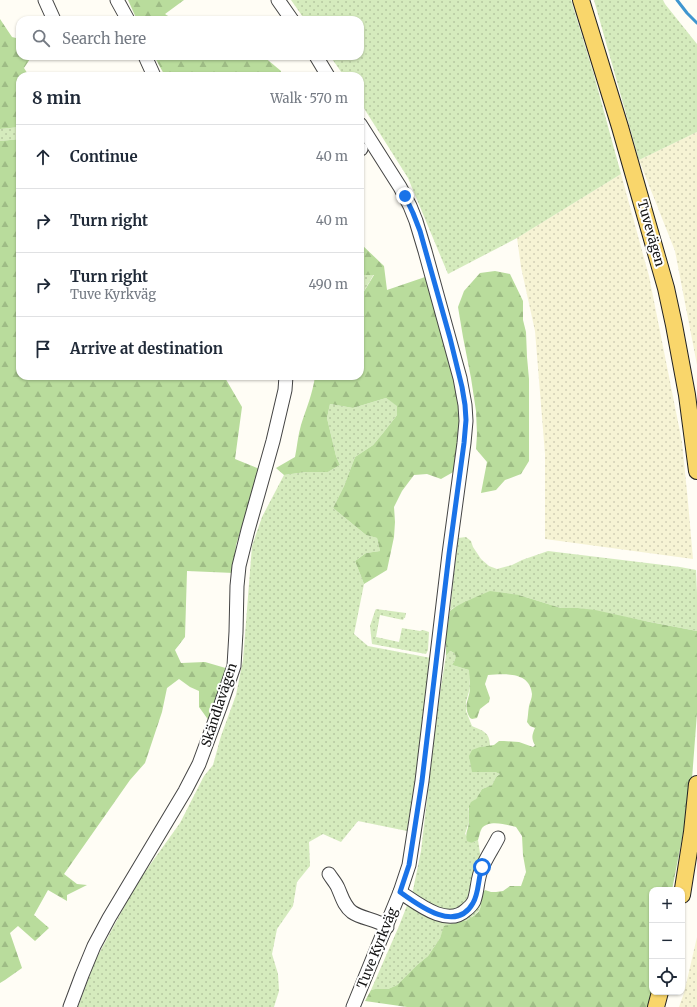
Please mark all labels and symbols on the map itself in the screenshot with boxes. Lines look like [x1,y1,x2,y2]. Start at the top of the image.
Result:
route end [396,187,414,205]
street label: Tuvevägen [633,198,669,269]
street label: Skändlavägen [197,660,241,749]
route start [473,858,491,876]
street label: Tuve Kyrkväg [353,905,401,991]

